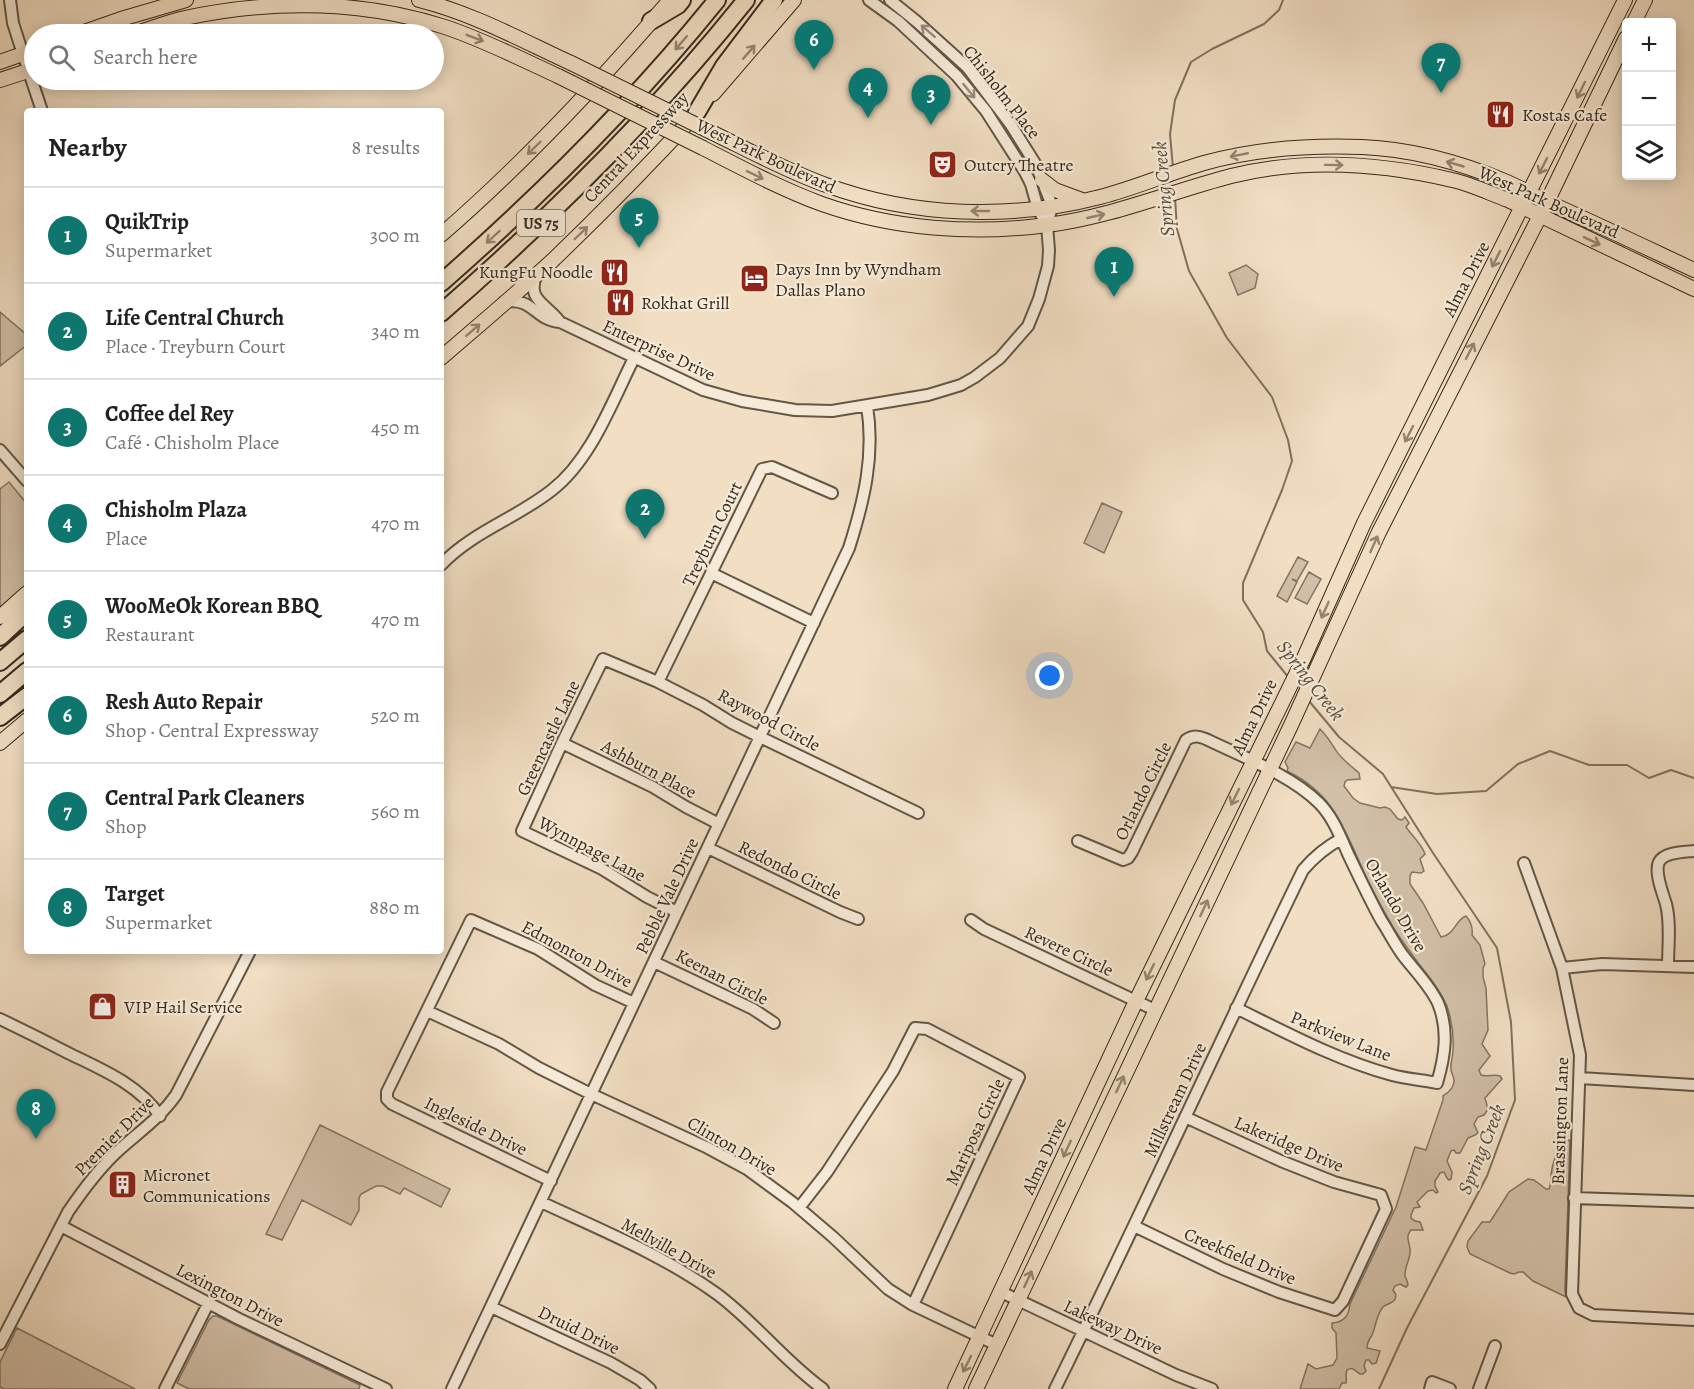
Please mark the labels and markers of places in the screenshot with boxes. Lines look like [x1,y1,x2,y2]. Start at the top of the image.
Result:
pin: 6 [794,20,834,70]
pin: 7 [1422,44,1460,93]
pin: 4 [848,68,888,118]
pin: 3 [912,76,950,125]
restaurant icon: Kostas Cafe [1485,99,1517,131]
place label: Kostas Cafe [1522,103,1607,127]
theatre icon: Outcry Theatre [927,149,959,181]
place label: Outcry Theatre [964,153,1074,177]
pin: 5 [620,198,658,248]
pin: 1 [1094,248,1134,297]
restaurant icon: KungFu Noodle [598,256,630,288]
place label: Days Inn by Wyndham Dallas Plano [775,257,941,302]
place label: KungFu Noodle [479,260,593,284]
hotel icon: Days Inn by Wyndham Dallas Plano [738,263,770,295]
restaurant icon: Rokhat Grill [604,287,636,319]
place label: Rokhat Grill [641,291,730,315]
pin: 2 [626,490,664,539]
shop icon: VIP Hail Service [87,991,119,1023]
place label: VIP Hail Service [123,995,243,1019]
pin: 8 [16,1090,56,1139]
place label: Micronet Communications [143,1163,270,1208]
building icon: Micronet Communications [106,1169,138,1201]

